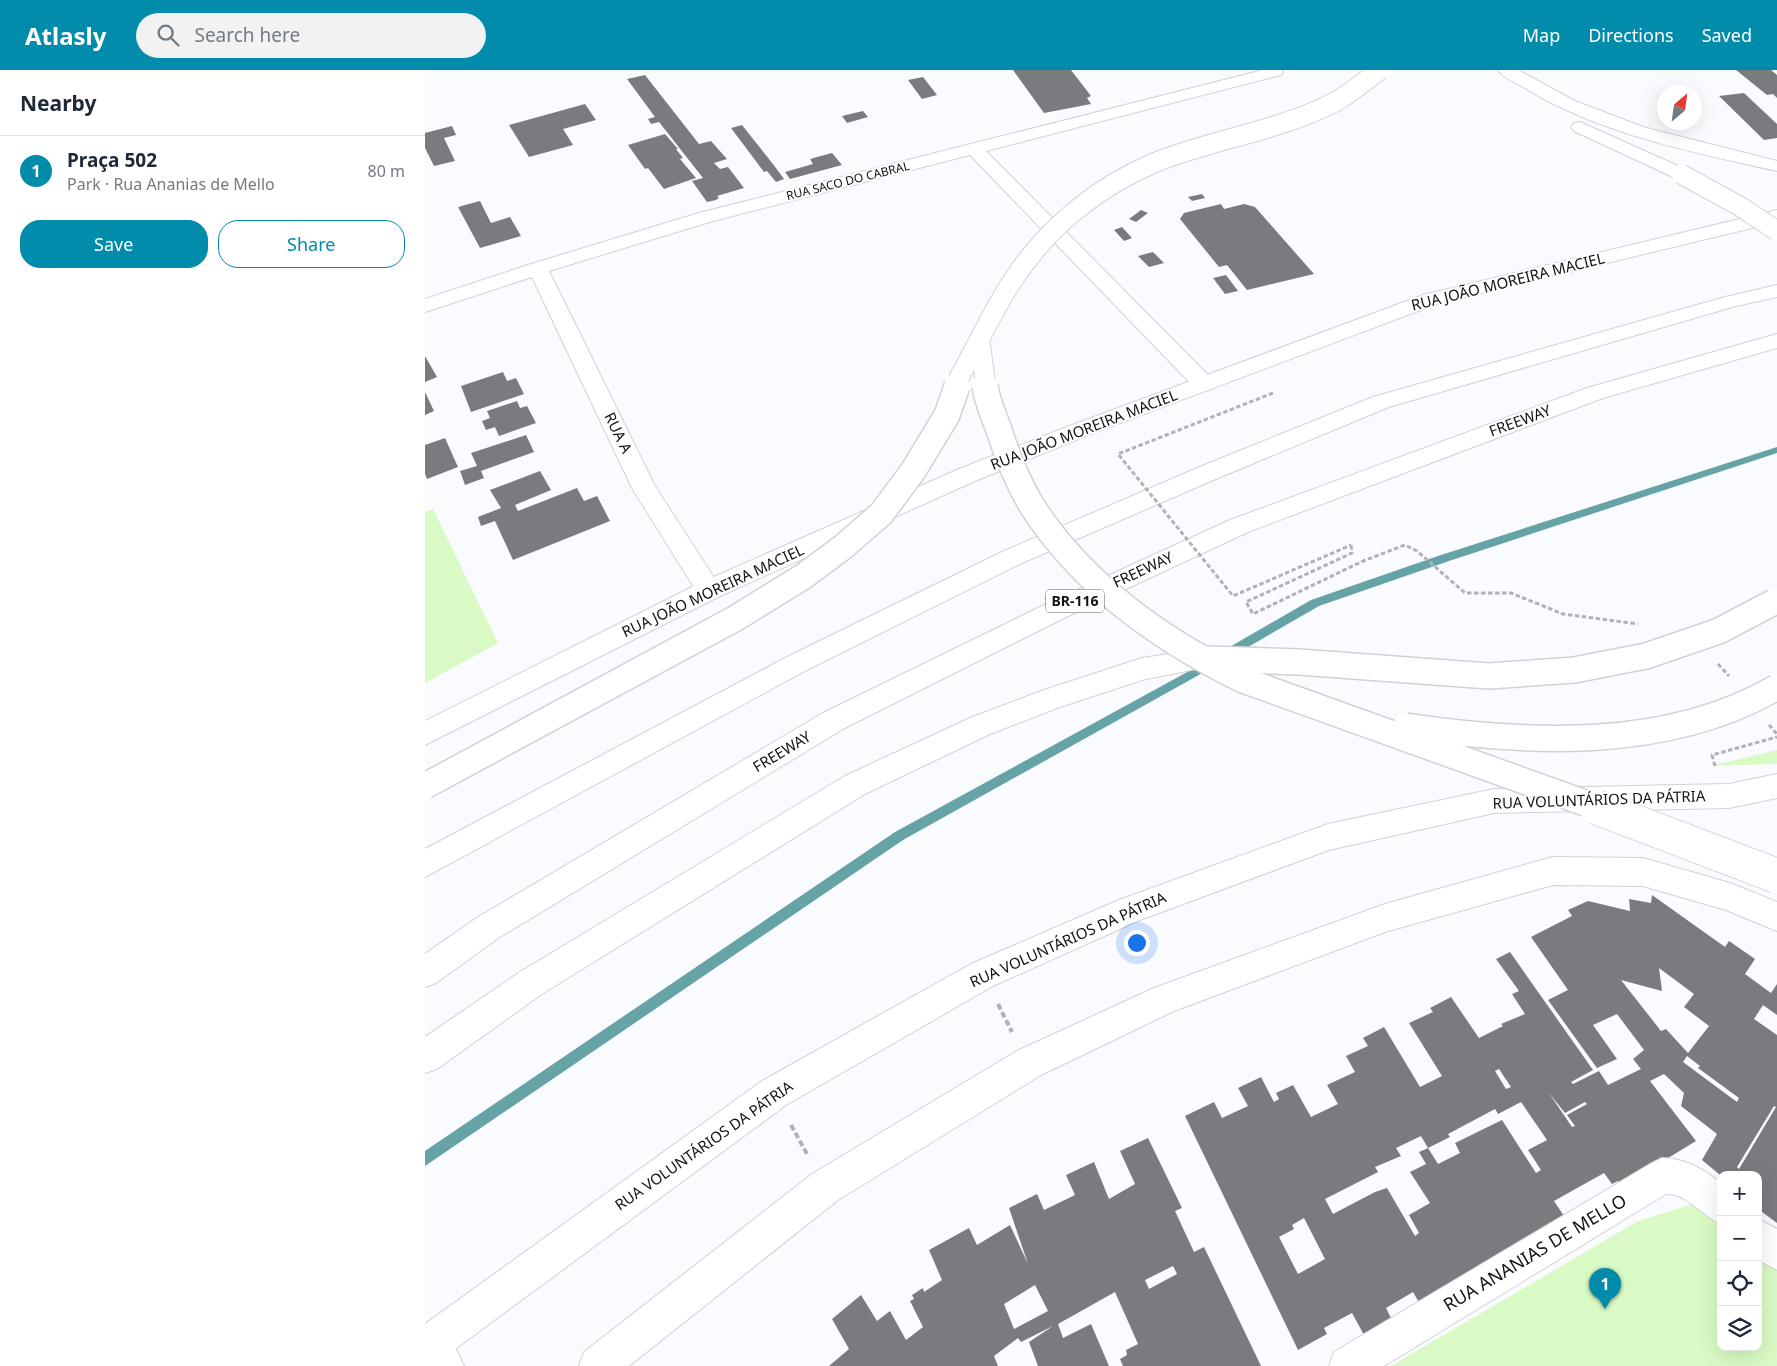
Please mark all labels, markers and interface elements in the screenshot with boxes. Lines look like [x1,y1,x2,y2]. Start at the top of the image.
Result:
search box [136,13,486,58]
text: Atlasly [25,19,106,52]
icon: search [154,21,182,49]
text: Search here [194,22,300,48]
text: Map [1523,23,1560,47]
text: Directions [1588,23,1674,47]
text: Saved [1702,23,1752,47]
north arrow [1657,85,1702,130]
text: Nearby [20,89,96,117]
text: Praça 502 [67,147,157,173]
street label: RUA SACO DO CABRAL [784,157,911,204]
text: 1 [31,160,41,182]
text: 80 m [368,160,405,182]
text: Park · Rua Ananias de Mello [67,173,275,195]
button: Save [20,220,208,268]
button: Share [218,220,405,268]
street label: RUA JOÃO MOREIRA MACIEL [1409,247,1607,315]
street label: RUA JOÃO MOREIRA MACIEL [987,384,1180,474]
street label: FREEWAY [1486,399,1554,440]
street label: RUA A [600,409,638,457]
street label: RUA JOÃO MOREIRA MACIEL [618,539,807,641]
street label: FREEWAY [1109,546,1176,592]
road number: BR-116 [1046,590,1104,612]
street label: FREEWAY [749,726,815,776]
street label: RUA VOLUNTÁRIOS DA PÁTRIA [1492,785,1706,813]
street label: RUA VOLUNTÁRIOS DA PÁTRIA [966,887,1169,991]
your location [1124,930,1150,956]
street label: RUA VOLUNTÁRIOS DA PÁTRIA [611,1076,797,1214]
map controls [1717,1171,1762,1351]
button: + [1717,1171,1762,1216]
street label: RUA ANANIAS DE MELLO [1438,1188,1631,1316]
button: − [1717,1216,1762,1261]
button: locate [1717,1261,1762,1306]
pin: 1 [1589,1268,1621,1309]
button: layers [1717,1306,1762,1351]

